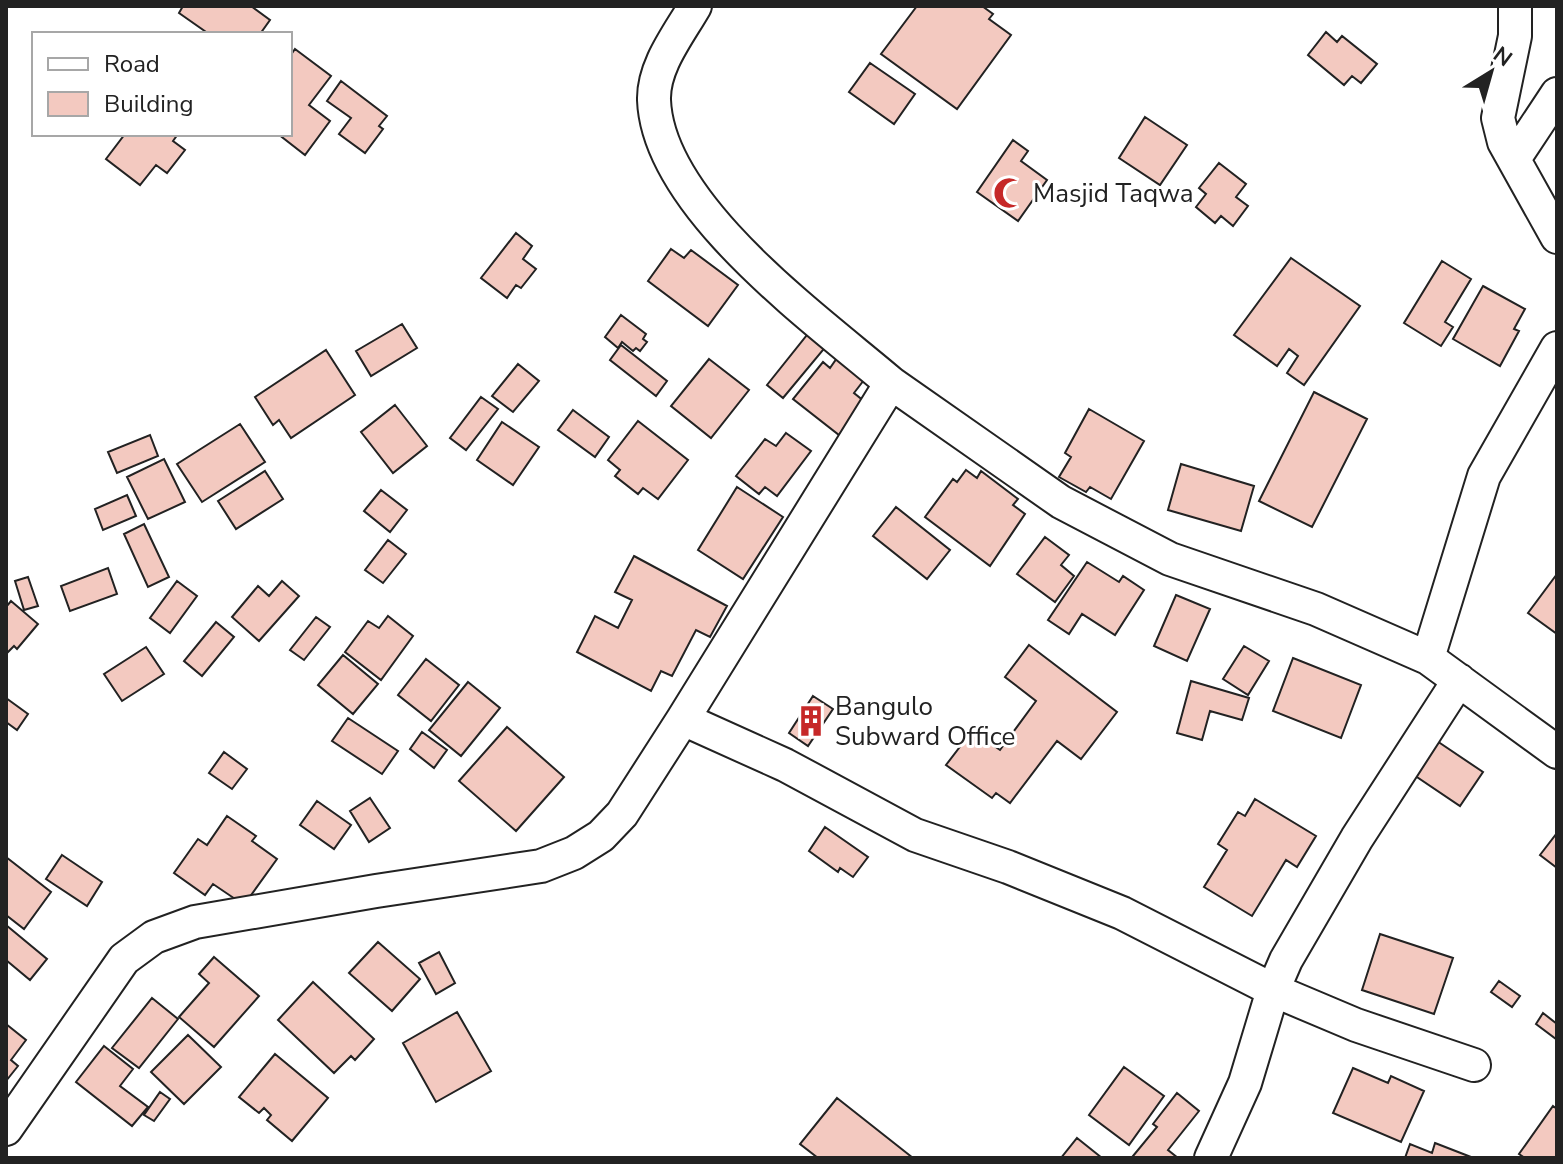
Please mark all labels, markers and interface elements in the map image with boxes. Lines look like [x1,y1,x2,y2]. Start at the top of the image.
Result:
legend [32,32,292,136]
north arrow [1451,32,1531,112]
text: N [1487,40,1518,74]
text: Road [104,48,160,80]
text: Building [104,88,194,120]
mosque icon: Masjid Taqwa [992,176,1026,210]
place label: Masjid Taqwa [1033,176,1194,211]
place label: Bangulo Subward Office [835,689,1015,754]
building icon: Bangulo Subward Office [794,704,828,738]

